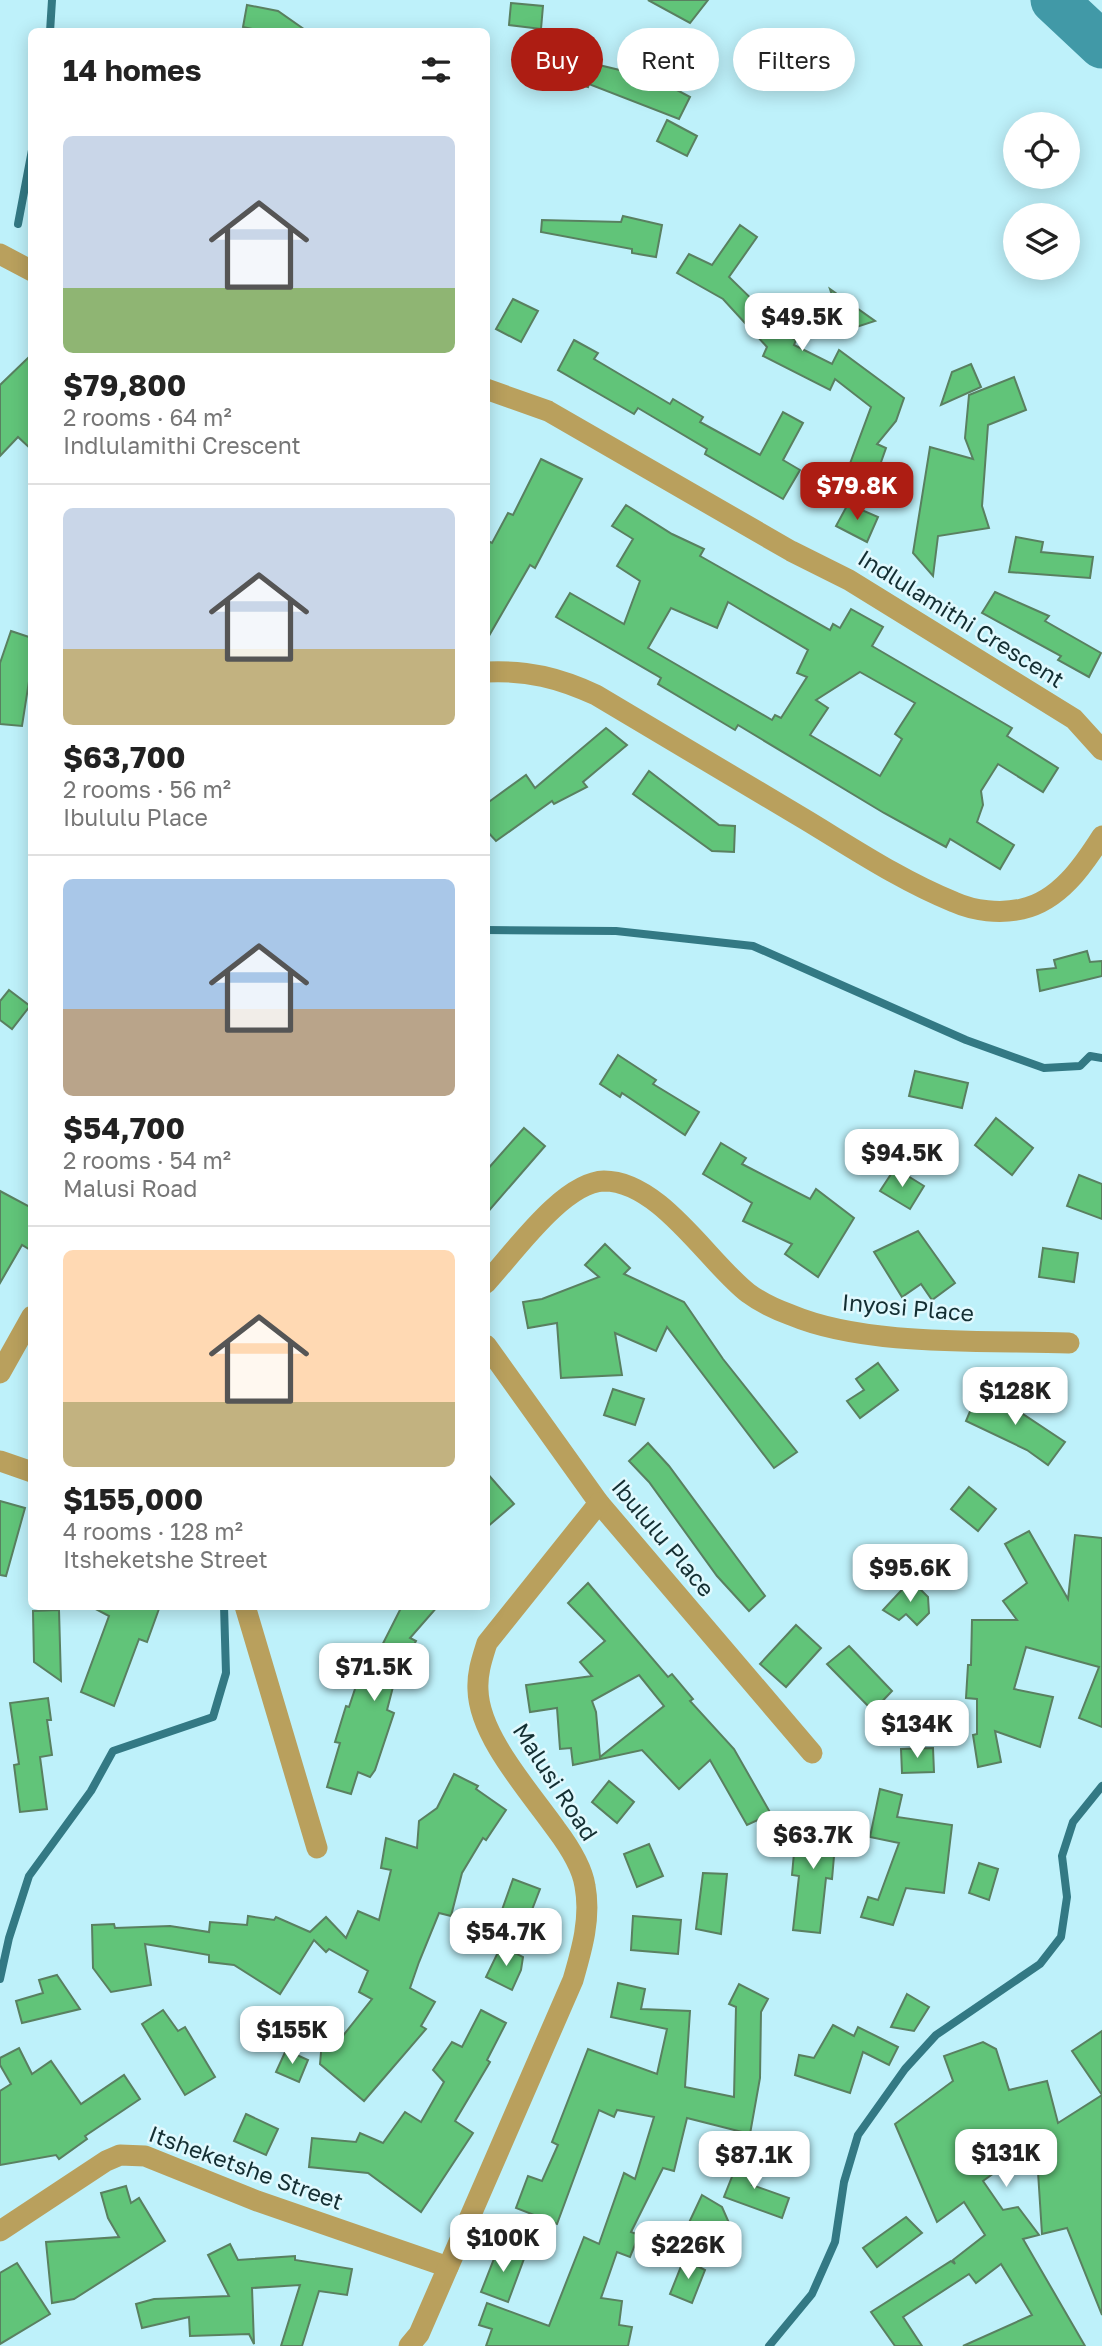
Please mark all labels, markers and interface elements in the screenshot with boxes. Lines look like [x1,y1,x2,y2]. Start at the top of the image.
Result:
chip: Buy [511,28,603,91]
chip: Rent [617,28,719,91]
chip: Filters [733,28,855,91]
icon: filters [417,51,455,89]
text: 14 homes [63,52,202,88]
map controls [1003,112,1080,280]
button: locate [1003,112,1080,189]
icon: home [196,182,322,308]
button: layers [1003,203,1080,280]
pin: $49.5K [745,294,859,353]
text: $49.5K [761,302,843,330]
text: $79,800 [63,367,186,403]
text: 2 rooms · 64 m² [63,403,232,431]
text: Indlulamithi Crescent [63,431,301,459]
pin: $79.8K [800,462,914,522]
text: $79.8K [816,471,898,499]
street label: Indlulamithi Crescent [853,543,1070,693]
icon: home [196,554,322,680]
text: $63,700 [63,739,185,775]
text: 2 rooms · 56 m² [63,775,231,803]
text: Ibululu Place [63,803,208,831]
icon: home [196,925,322,1051]
text: $54,700 [63,1110,185,1146]
pin: $94.5K [845,1130,959,1189]
text: $94.5K [861,1138,943,1166]
text: 2 rooms · 54 m² [63,1146,231,1174]
text: Malusi Road [63,1174,198,1202]
street label: Inyosi Place [841,1287,975,1327]
icon: home [196,1296,322,1422]
pin: $128K [966,1368,1064,1427]
text: $128K [979,1376,1051,1404]
street label: Ibululu Place [606,1473,721,1602]
text: $155,000 [63,1481,203,1517]
text: 4 rooms · 128 m² [63,1517,243,1545]
pin: $95.6K [853,1544,967,1604]
text: Itsheketshe Street [63,1545,268,1573]
text: $95.6K [869,1553,951,1581]
pin: $71.5K [317,1644,431,1703]
text: $71.5K [335,1652,413,1680]
pin: $134K [868,1700,966,1760]
text: $134K [881,1709,953,1737]
street label: Malusi Road [507,1717,604,1845]
pin: $63.7K [756,1812,870,1871]
text: $63.7K [773,1820,853,1848]
pin: $54.7K [449,1909,563,1968]
text: $54.7K [466,1917,546,1945]
pin: $155K [243,2007,341,2066]
text: $155K [256,2015,328,2043]
street label: Itsheketshe Street [145,2119,347,2215]
pin: $131K [957,2130,1055,2189]
pin: $87.1K [697,2132,811,2191]
text: $131K [971,2138,1041,2166]
text: $87.1K [715,2140,793,2168]
pin: $100K [454,2214,552,2274]
pin: $226K [639,2222,737,2281]
text: $100K [466,2223,540,2251]
text: $226K [651,2230,725,2258]

